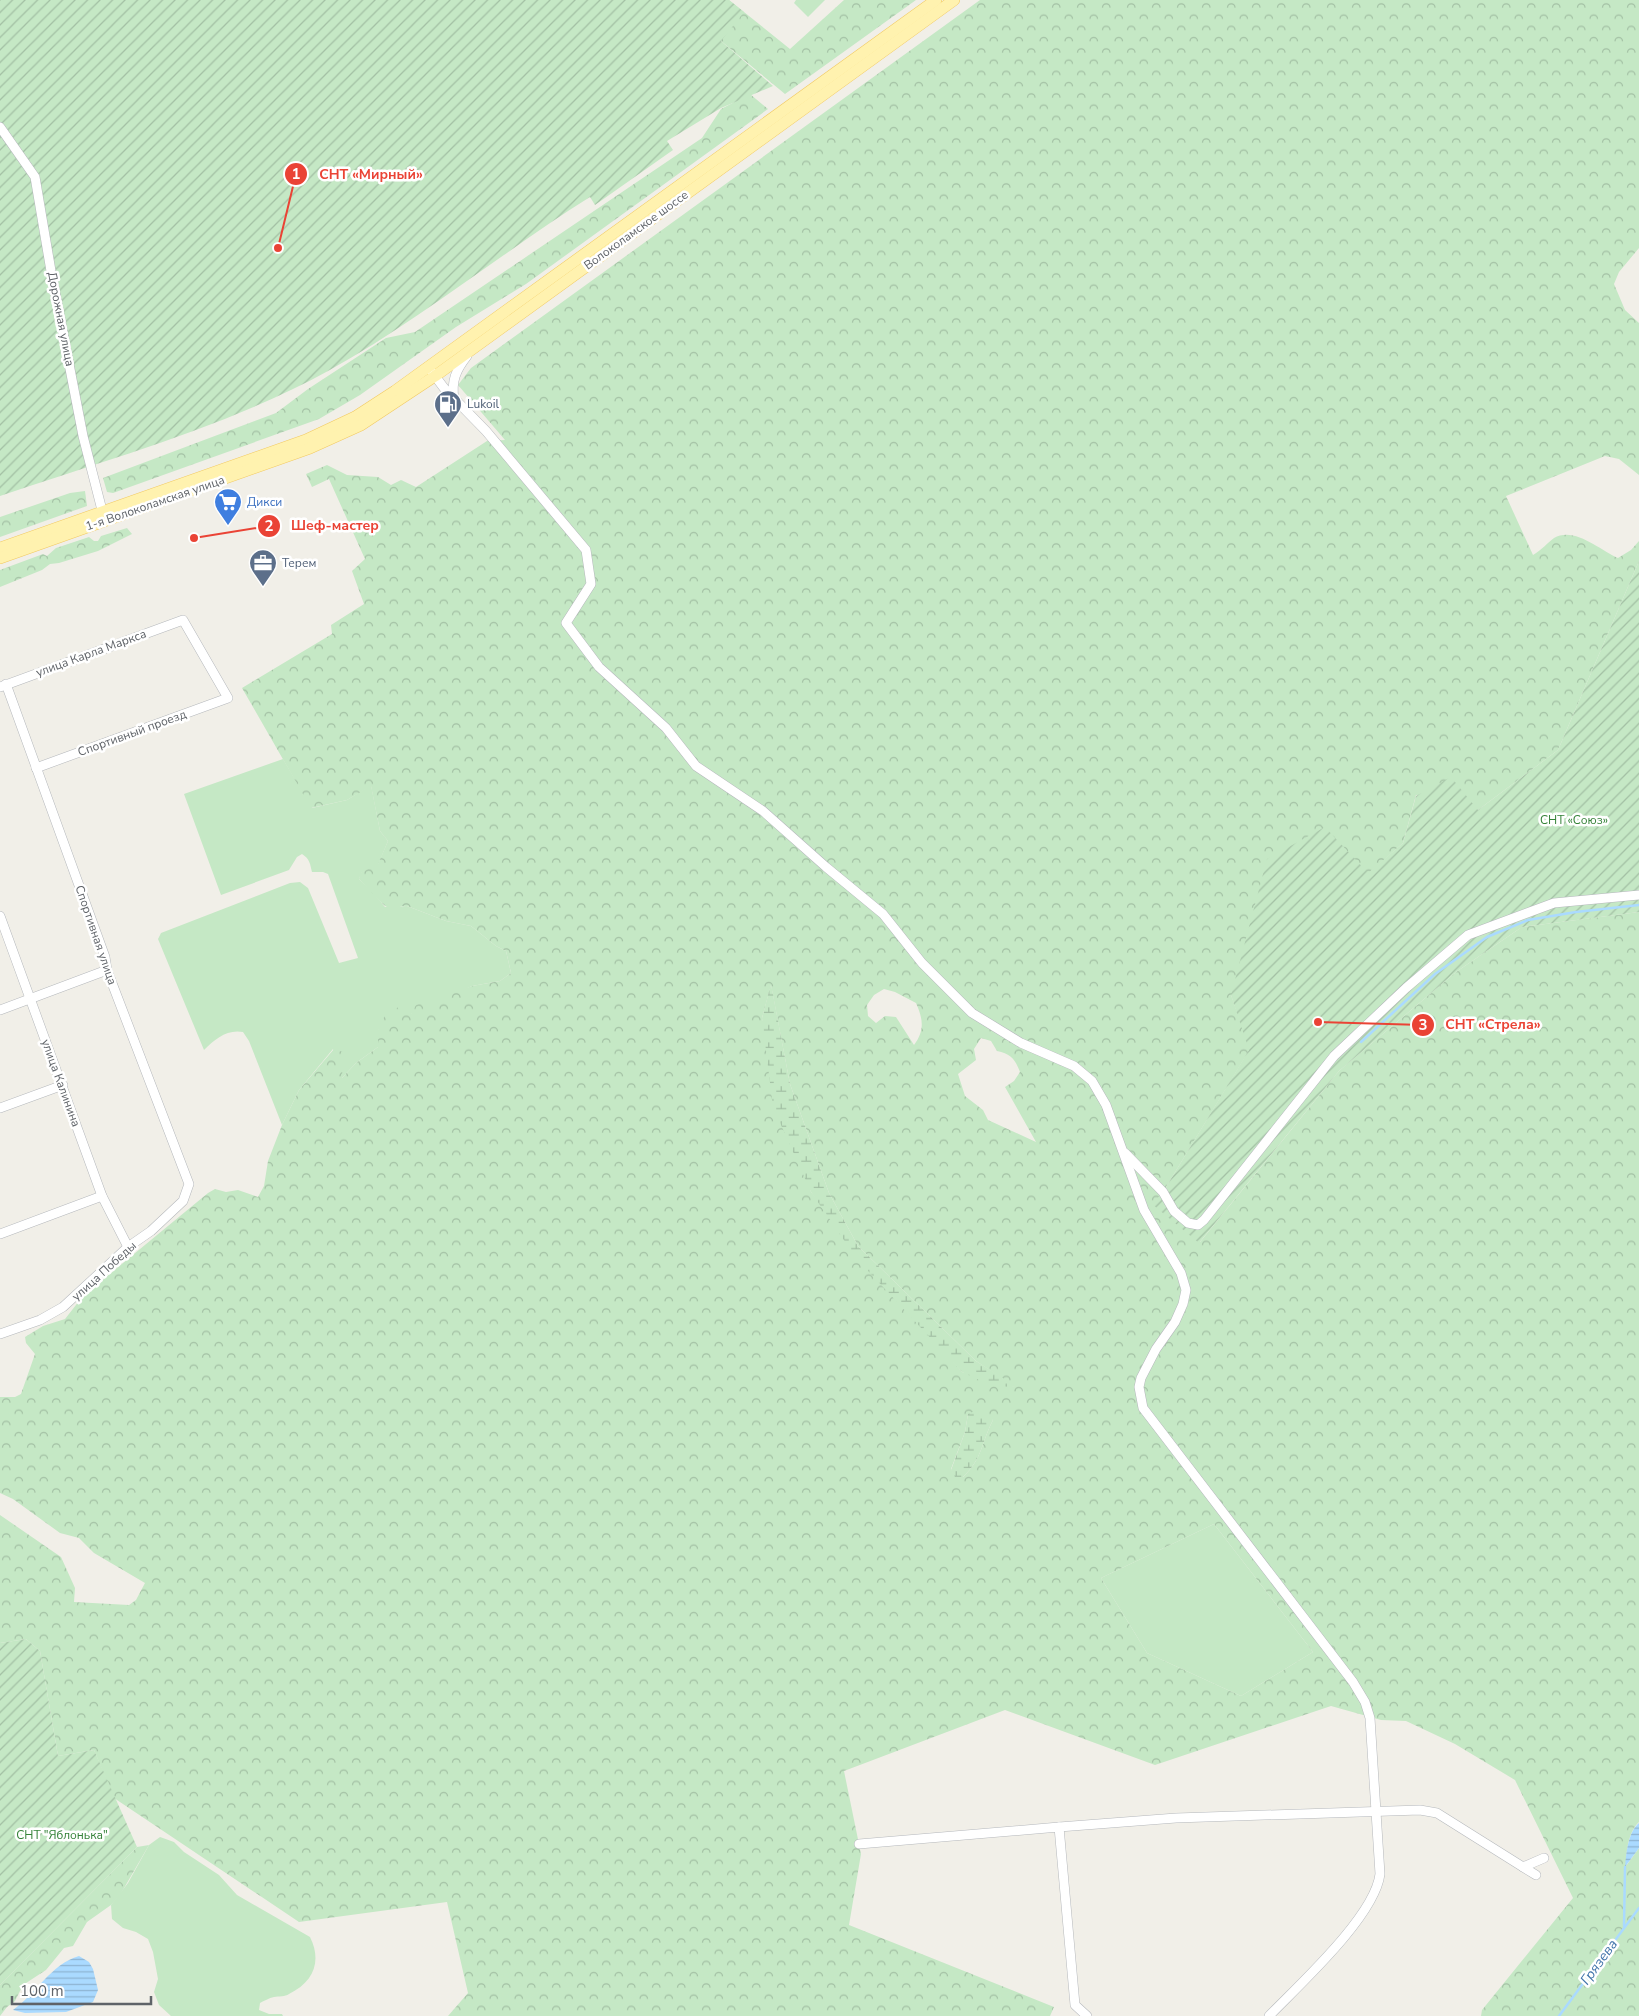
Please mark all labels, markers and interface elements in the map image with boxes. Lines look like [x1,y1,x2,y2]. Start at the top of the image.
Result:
callout: СНТ «Мирный» [284,160,433,189]
text: 1 [291,164,301,184]
text: СНТ «Мирный» [319,165,423,184]
street label: Волоколамское шоссе [581,187,691,273]
street label: Дорожная улица [44,270,78,368]
fuel station icon: Lukoil [433,389,463,428]
place label: Lukoil [467,396,499,412]
street label: 1-я Волоколамская улица [83,472,227,534]
supermarket icon: Дикси [213,487,243,526]
place label: Дикси [247,494,282,510]
callout: Шеф-мастер [257,511,389,540]
text: 2 [264,516,274,536]
text: Шеф-мастер [291,516,379,535]
office icon: Терем [248,548,278,587]
place label: Терем [282,555,316,571]
street label: улица Карла Маркса [34,626,148,680]
street label: Спортивный проезд [76,706,188,760]
park label: СНТ «Союз» [1540,812,1608,828]
street label: Спортивная улица [71,883,121,987]
callout: СНТ «Стрела» [1410,1010,1550,1039]
text: 3 [1418,1015,1428,1035]
text: СНТ «Стрела» [1445,1015,1541,1034]
street label: улица Калинина [38,1037,84,1129]
street label: улица Победы [68,1238,140,1304]
park label: СНТ "Яблонька" [16,1827,108,1843]
water label: Грязева [1576,1935,1622,1989]
scale bar [12,1974,151,2006]
text: 100 m [20,1981,64,2001]

